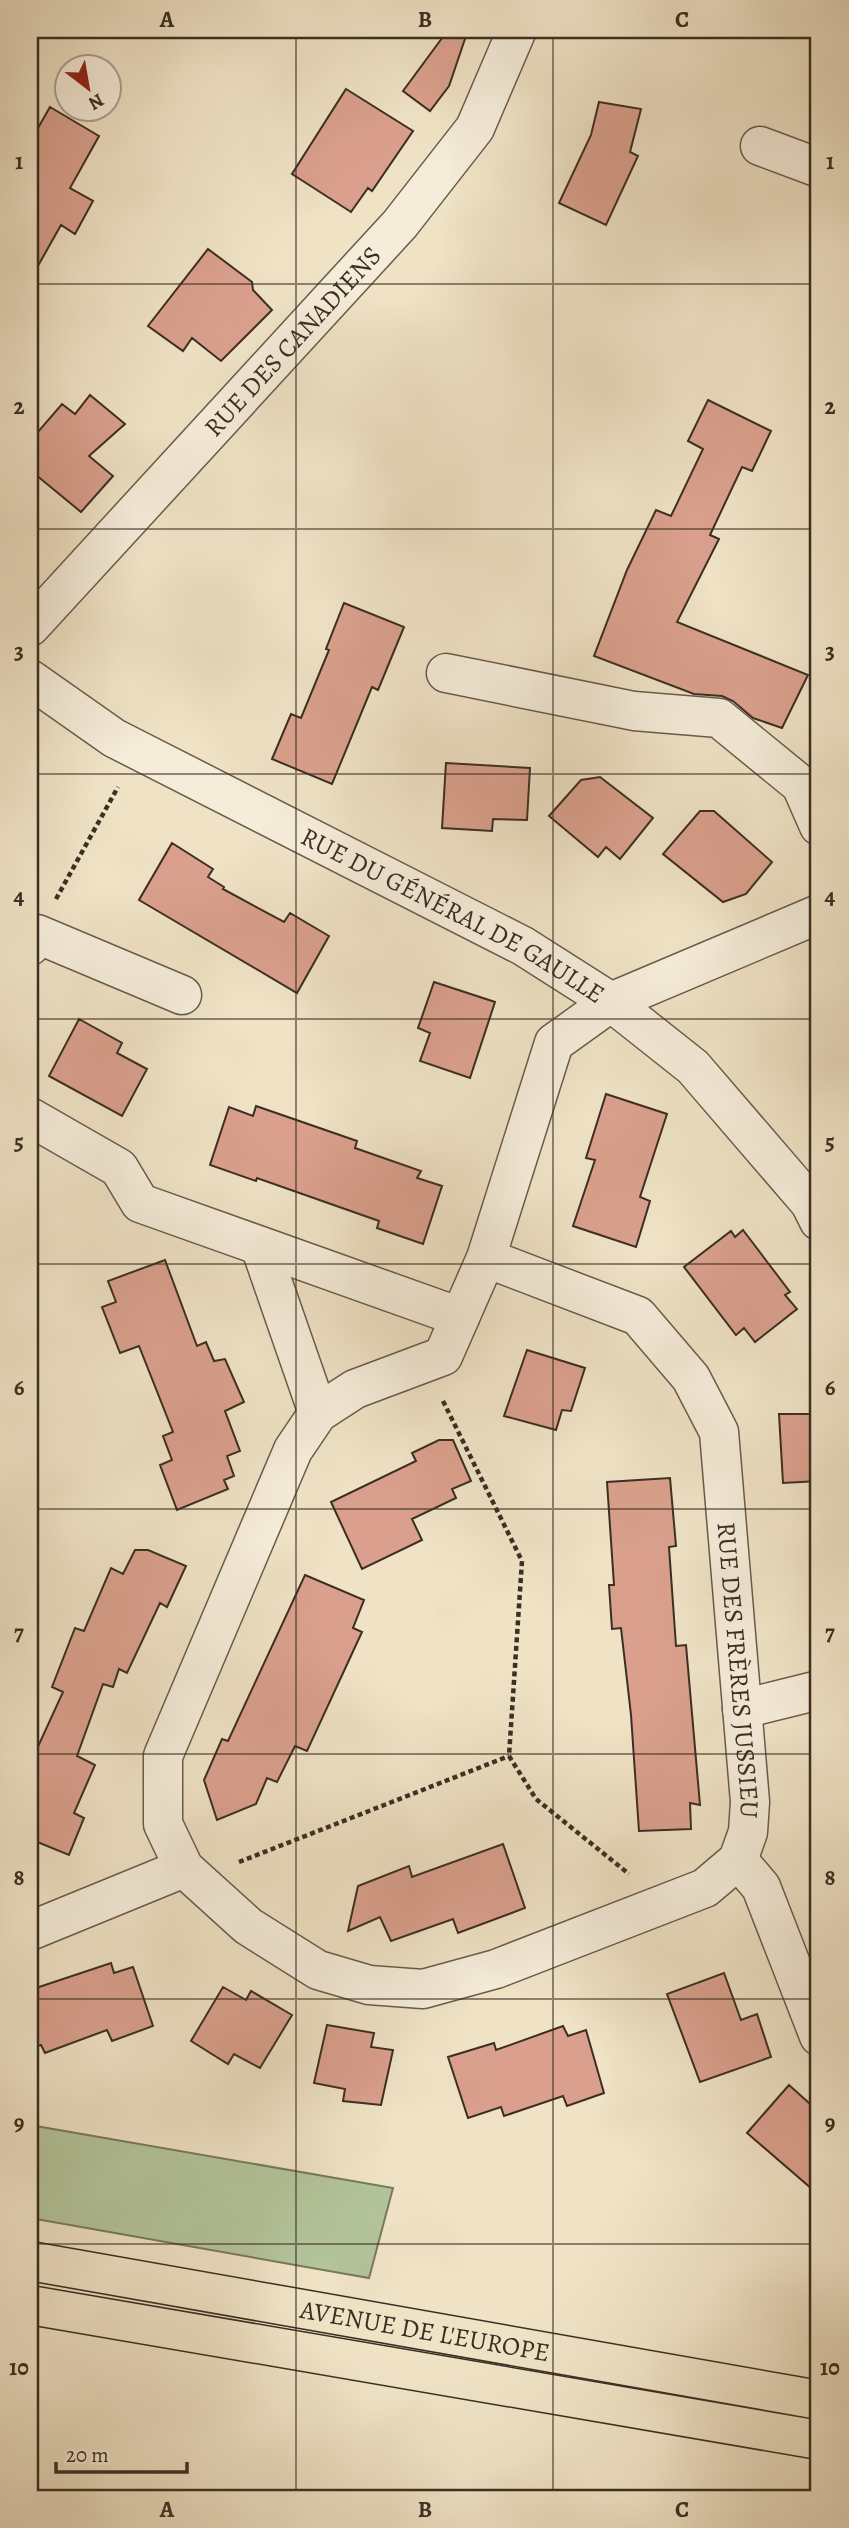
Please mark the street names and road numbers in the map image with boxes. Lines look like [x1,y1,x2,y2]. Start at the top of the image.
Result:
street label: RUE DES CANADIENS [196,239,389,444]
street label: RUE DU GÉNÉRAL DE GAULLE [295,819,611,1012]
street label: RUE DES FRÈRES JUSSIEU [709,1521,767,1819]
street label: AVENUE DE L'EUROPE [296,2292,552,2370]

